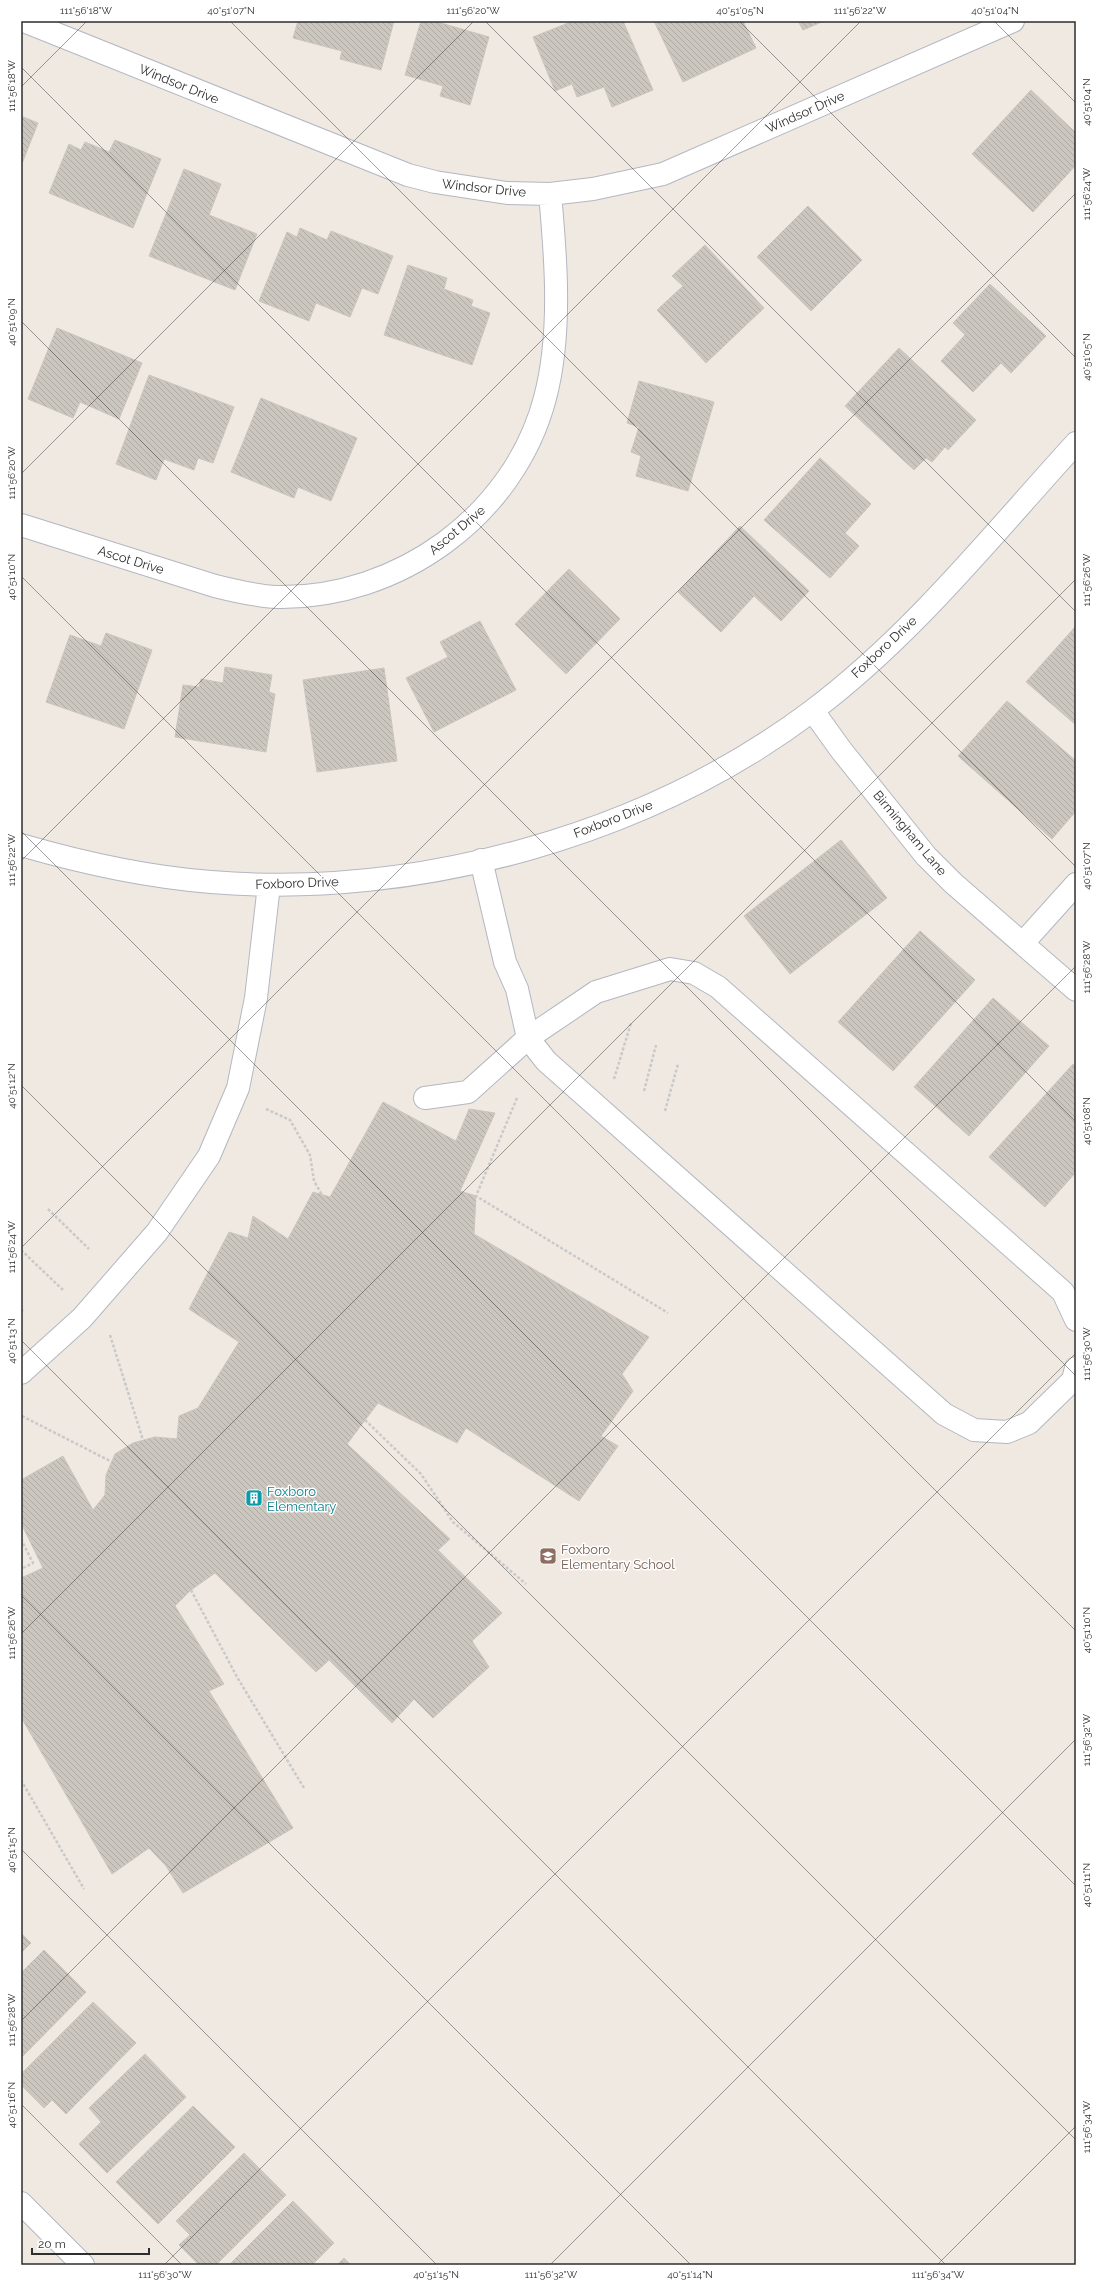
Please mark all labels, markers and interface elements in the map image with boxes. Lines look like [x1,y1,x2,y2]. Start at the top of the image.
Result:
text: 111°56'18"W [60,5,113,16]
text: 40°51'07"N [207,5,255,16]
text: 111°56'20"W [446,5,500,16]
text: 40°51'05"N [716,5,764,16]
text: 111°56'22"W [834,5,887,16]
text: 40°51'04"N [971,5,1019,16]
text: 111°56'18"W [6,59,17,112]
street label: Windsor Drive [137,61,221,107]
text: 40°51'04"N [1081,78,1092,126]
street label: Windsor Drive [763,88,847,136]
text: 111°56'24"W [1081,167,1092,220]
street label: Windsor Drive [441,176,527,200]
text: 40°51'09"N [6,298,17,346]
text: 40°51'05"N [1081,333,1092,381]
text: 111°56'20"W [6,446,17,500]
street label: Ascot Drive [426,502,488,558]
street label: Ascot Drive [96,543,166,577]
text: 111°56'26"W [1081,553,1092,607]
text: 40°51'10"N [6,554,17,600]
street label: Foxboro Drive [848,613,920,681]
street label: Birmingham Lane [870,787,950,879]
street label: Foxboro Drive [571,797,655,841]
text: 111°56'22"W [6,833,17,886]
text: 40°51'07"N [1081,842,1092,890]
street label: Foxboro Drive [255,874,339,892]
text: 111°56'28"W [1081,940,1092,994]
text: 40°51'12"N [6,1063,17,1109]
text: 40°51'08"N [1081,1097,1092,1145]
text: 111°56'24"W [6,1220,17,1273]
text: 40°51'13"N [6,1318,17,1364]
text: 111°56'30"W [1081,1327,1092,1381]
place label: Foxboro Elementary [267,1484,336,1514]
building icon: Foxboro Elementary [244,1488,264,1508]
place label: Foxboro Elementary School [561,1542,675,1572]
school or university icon: Foxboro Elementary School [538,1546,558,1566]
text: 111°56'26"W [6,1606,17,1660]
text: 40°51'10"N [1081,1607,1092,1653]
text: 111°56'32"W [1081,1713,1092,1766]
text: 40°51'15"N [6,1827,17,1873]
text: 40°51'11"N [1081,1863,1092,1907]
text: 111°56'28"W [6,1993,17,2047]
text: 40°51'16"N [6,2082,17,2128]
text: 111°56'34"W [1081,2100,1092,2153]
scale bar [32,2230,149,2256]
text: 20 m [38,2237,66,2251]
text: 111°56'30"W [138,2269,192,2280]
text: 40°51'15"N [413,2269,459,2280]
text: 111°56'32"W [525,2269,578,2280]
text: 40°51'14"N [667,2269,713,2280]
text: 111°56'34"W [912,2269,965,2280]

